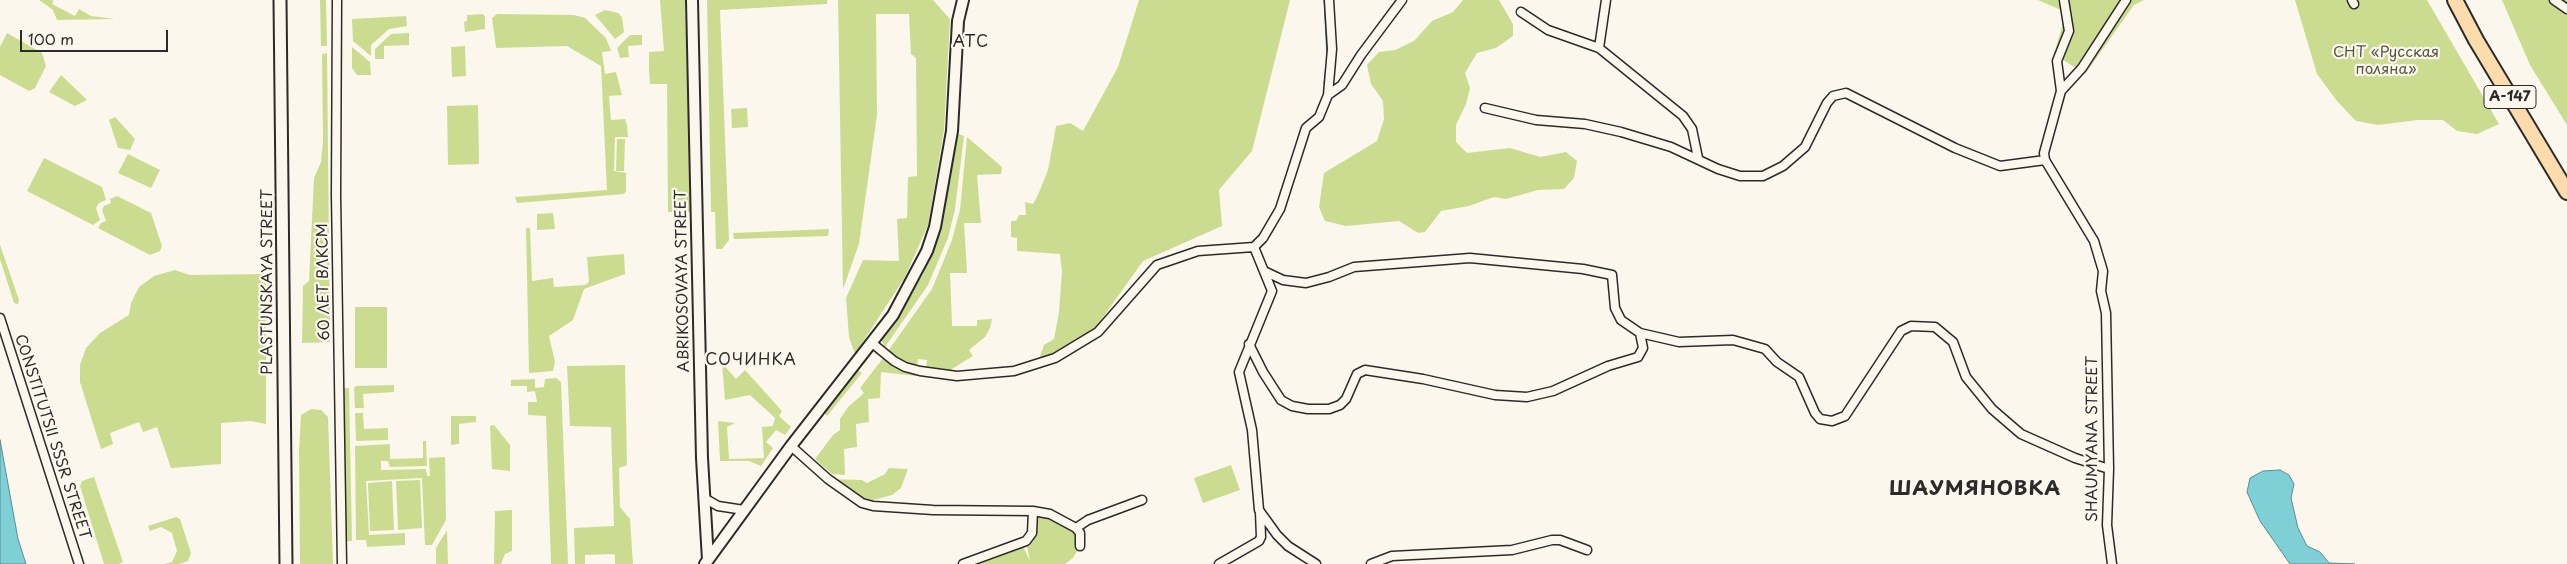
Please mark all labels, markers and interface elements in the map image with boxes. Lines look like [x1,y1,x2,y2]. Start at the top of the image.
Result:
scale bar [22,20,170,52]
text: 100 m [28,27,74,50]
district label: АТС [952,33,990,53]
park label: СНТ «Русская поляна» [2333,44,2439,79]
road number: А-147 [2484,85,2536,108]
street label: PLASTUNSKAYA STREET [259,189,277,375]
street label: ABRIKOSOVAYA STREET [672,189,694,373]
street label: 60 ЛЕТ ВЛКСМ [314,223,334,341]
street label: CONSTITUTSII SSSR STREET [10,332,94,542]
district label: СОЧИНКА [705,351,797,371]
street label: SHAUMYANA STREET [2084,356,2102,522]
district label: ШАУМЯНОВКА [1889,477,2061,501]

